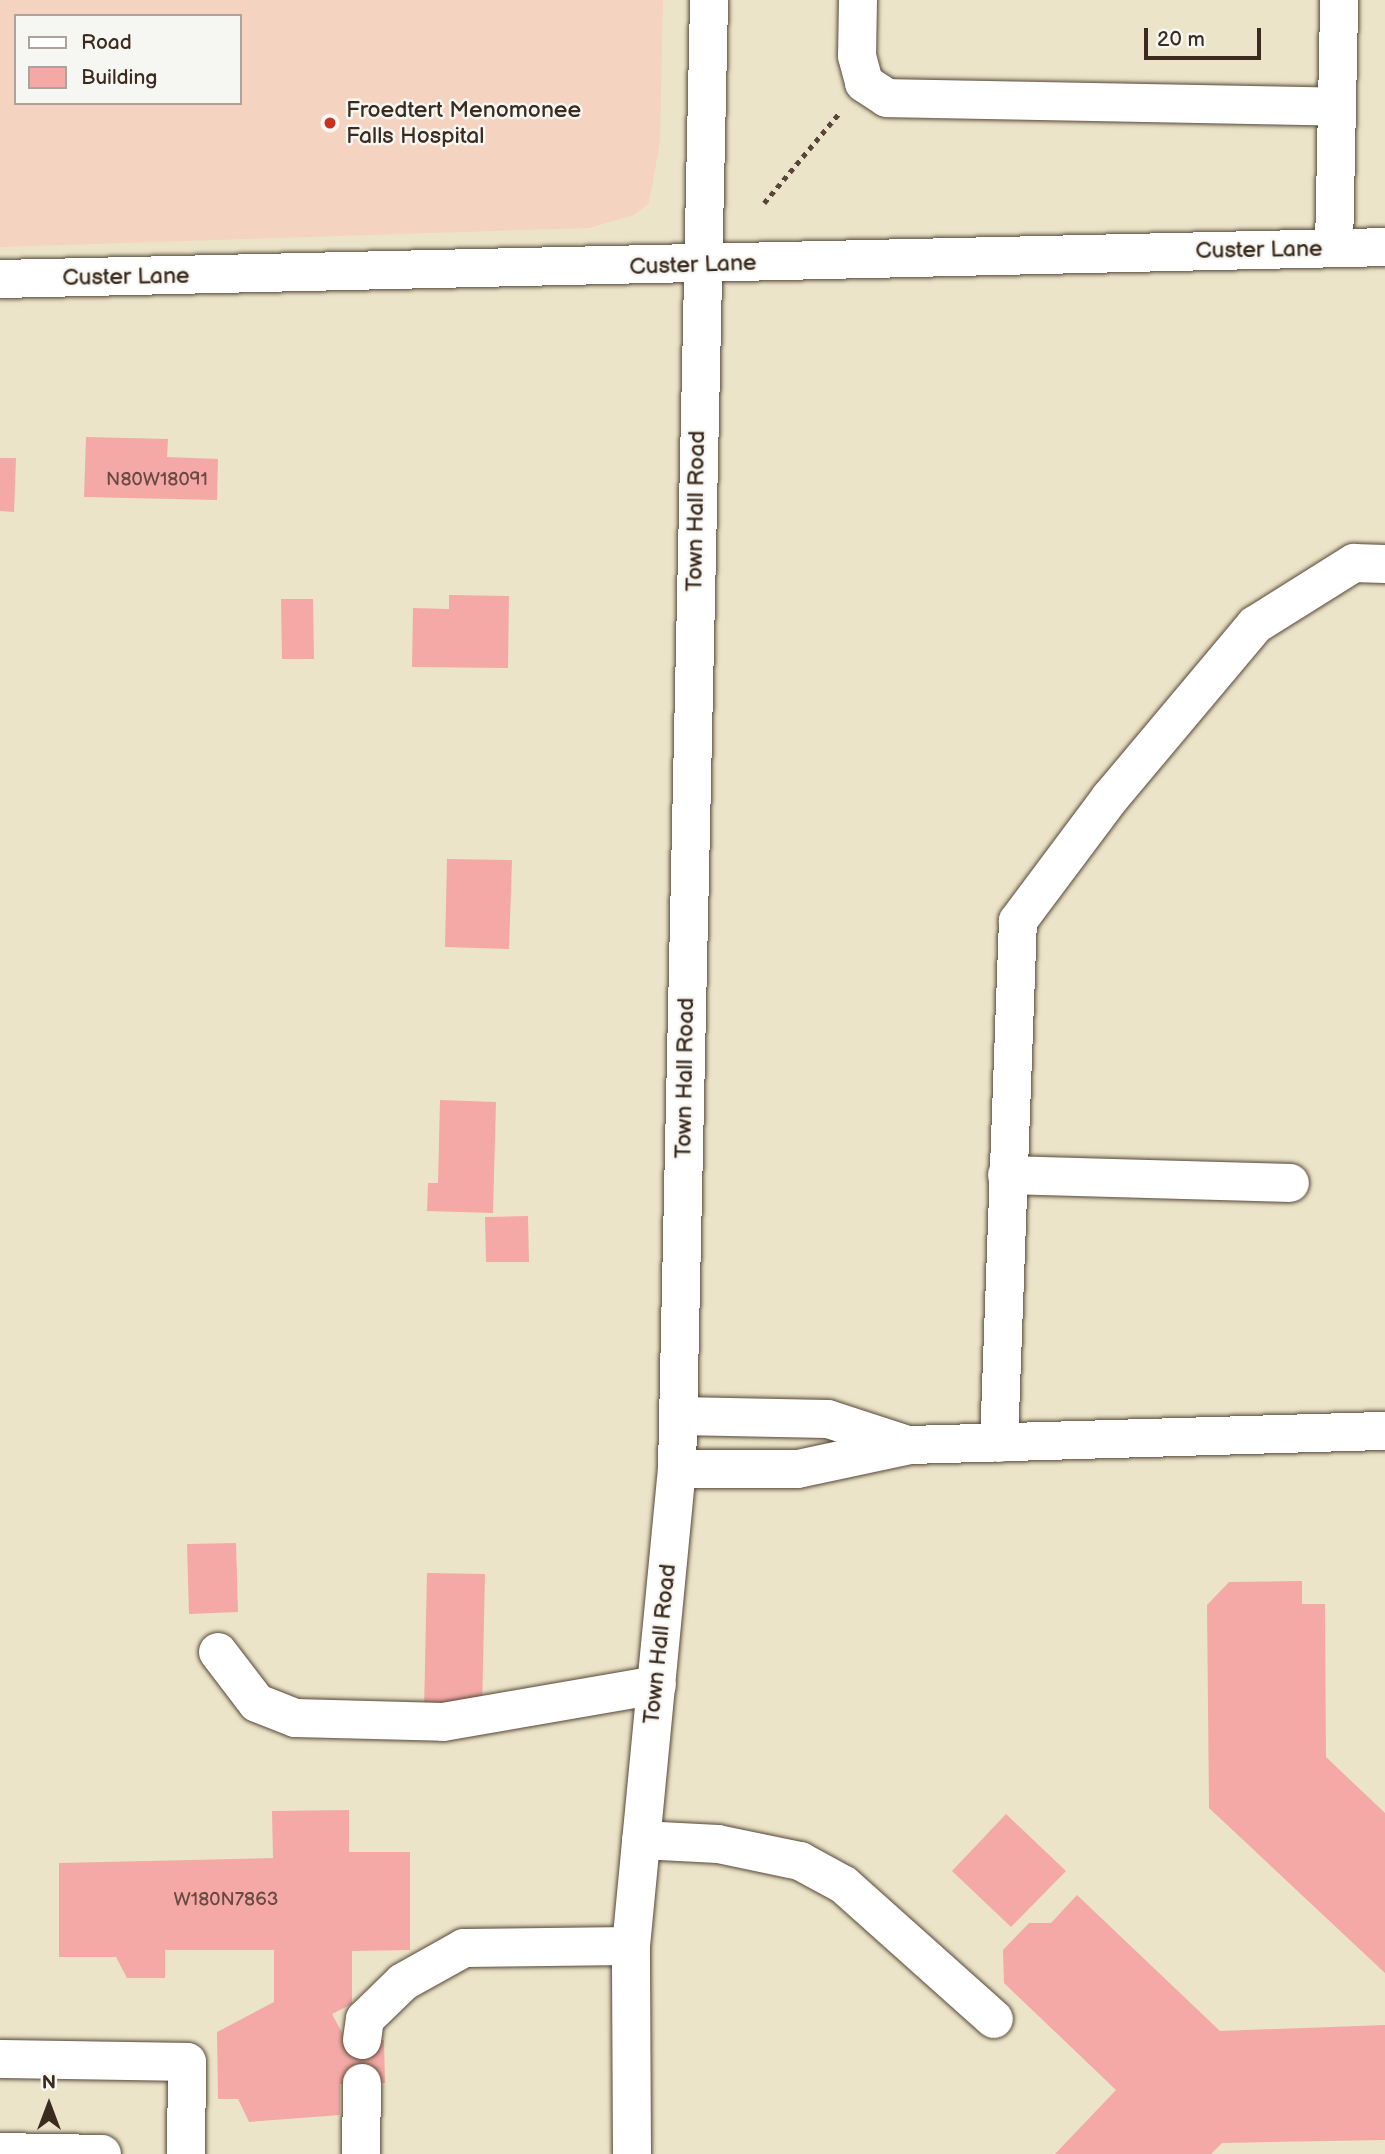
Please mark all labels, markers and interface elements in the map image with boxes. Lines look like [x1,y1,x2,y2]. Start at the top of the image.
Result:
legend [14,14,242,105]
scale bar [1147,14,1264,58]
text: 20 m [1157,27,1205,52]
text: Road [81,30,132,55]
text: Building [81,65,157,90]
place label: Froedtert Menomonee Falls Hospital [346,96,581,150]
marker: Froedtert Menomonee Falls Hospital [320,113,340,133]
street label: Custer Lane [1195,235,1323,265]
street label: Custer Lane [629,249,757,281]
street label: Custer Lane [62,262,190,292]
street label: Town Hall Road [681,430,711,592]
house number: N80W18091 [106,469,208,491]
street label: Town Hall Road [670,997,700,1159]
street label: Town Hall Road [638,1563,682,1725]
house number: W180N7863 [174,1889,278,1911]
north arrow [14,2070,84,2140]
text: N [42,2072,56,2095]

